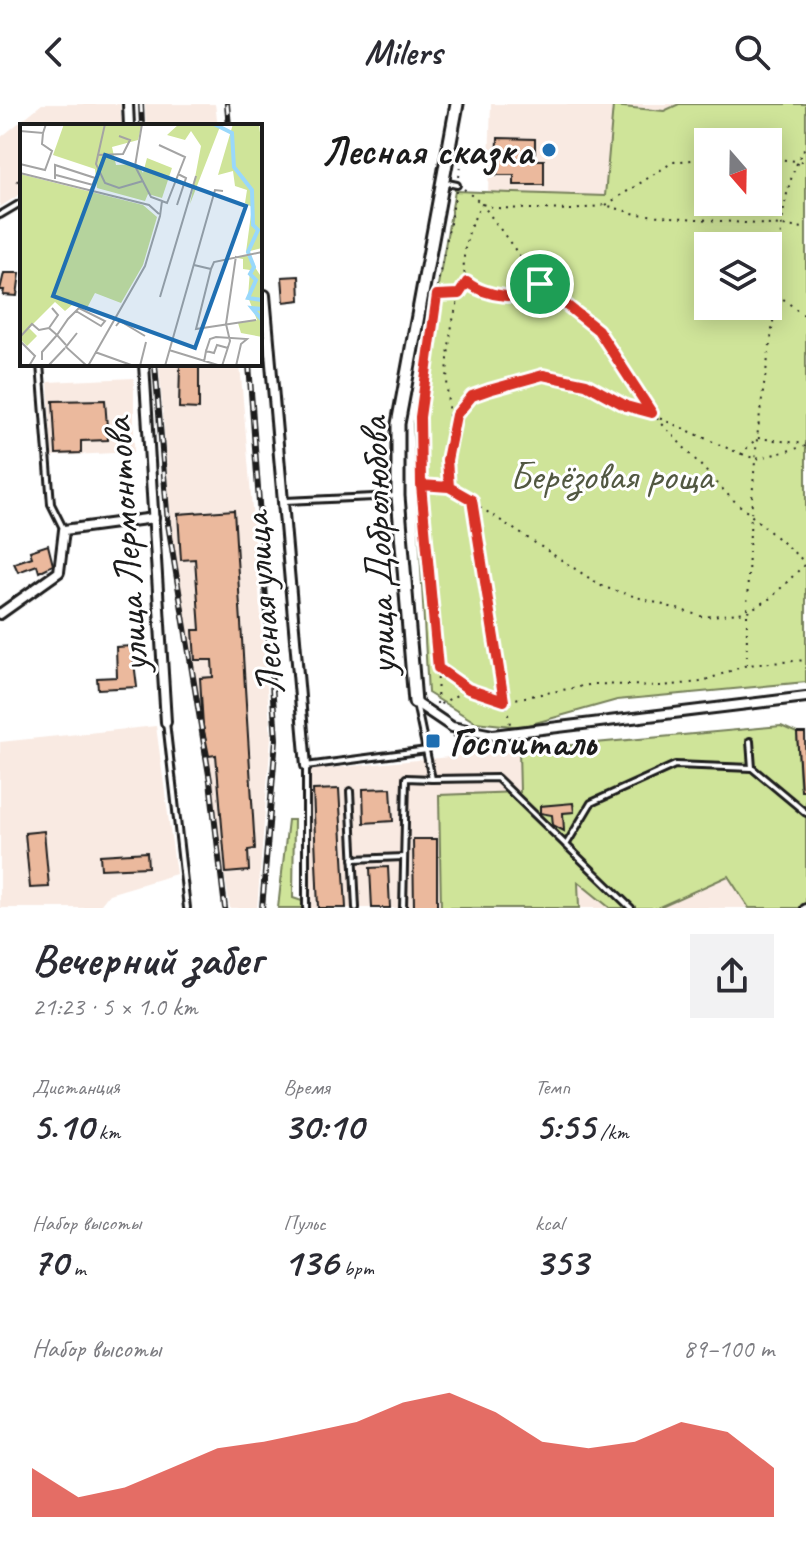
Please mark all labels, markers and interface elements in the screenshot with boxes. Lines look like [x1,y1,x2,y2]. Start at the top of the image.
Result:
text: Milers [364,29,442,75]
icon: back [32,30,76,74]
icon: search [730,30,774,74]
inset map [20,124,262,366]
place label: Лесная сказка [321,126,535,176]
north arrow [694,128,782,216]
map controls [694,128,782,320]
marker: Лесная сказка [540,141,558,159]
button: layers [694,232,782,320]
pin [506,250,574,318]
icon: arrive [518,262,562,306]
street label: улица Лермонтова [92,413,160,676]
street label: улица Добролюбова [348,413,408,678]
park label: Берёзовая роща [509,451,716,501]
street label: Лесная улица [230,507,296,697]
place label: Госпиталь [449,717,598,767]
marker: Госпиталь [424,732,442,750]
text: Вечерний забег [32,932,262,987]
button: share [690,934,774,1018]
text: 21:23 · 5 × 1.0 km [32,990,198,1023]
text: Дистанция [32,1073,120,1101]
text: Время [283,1073,330,1101]
text: Темп [535,1073,570,1101]
text: 5.10 [32,1101,93,1151]
text: 30:10 [283,1101,363,1151]
text: 5:55 [535,1101,595,1151]
text: km [93,1118,120,1146]
text: /km [595,1118,629,1146]
text: Набор высоты [32,1209,141,1237]
text: Пульс [283,1209,326,1237]
text: kcal [535,1209,564,1237]
text: 70 [32,1237,68,1287]
text: 136 [283,1237,338,1287]
text: 353 [535,1237,588,1287]
text: m [68,1254,86,1282]
text: bpm [338,1254,374,1282]
text: Набор высоты [32,1332,161,1365]
text: 89–100 m [683,1332,774,1365]

